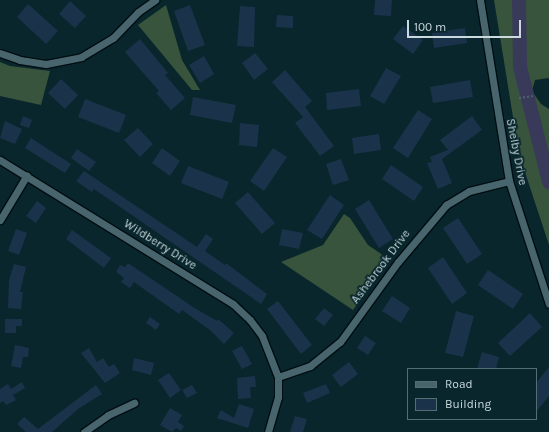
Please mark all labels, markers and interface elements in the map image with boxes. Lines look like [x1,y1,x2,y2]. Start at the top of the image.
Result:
scale bar [409,12,523,38]
text: 100 m [414,20,446,34]
street label: Shelby Drive [502,117,530,187]
street label: Wildberry Drive [121,217,199,273]
street label: Ashebrook Drive [349,227,413,307]
legend [407,368,537,420]
text: Road [445,377,473,391]
text: Building [445,397,491,411]

